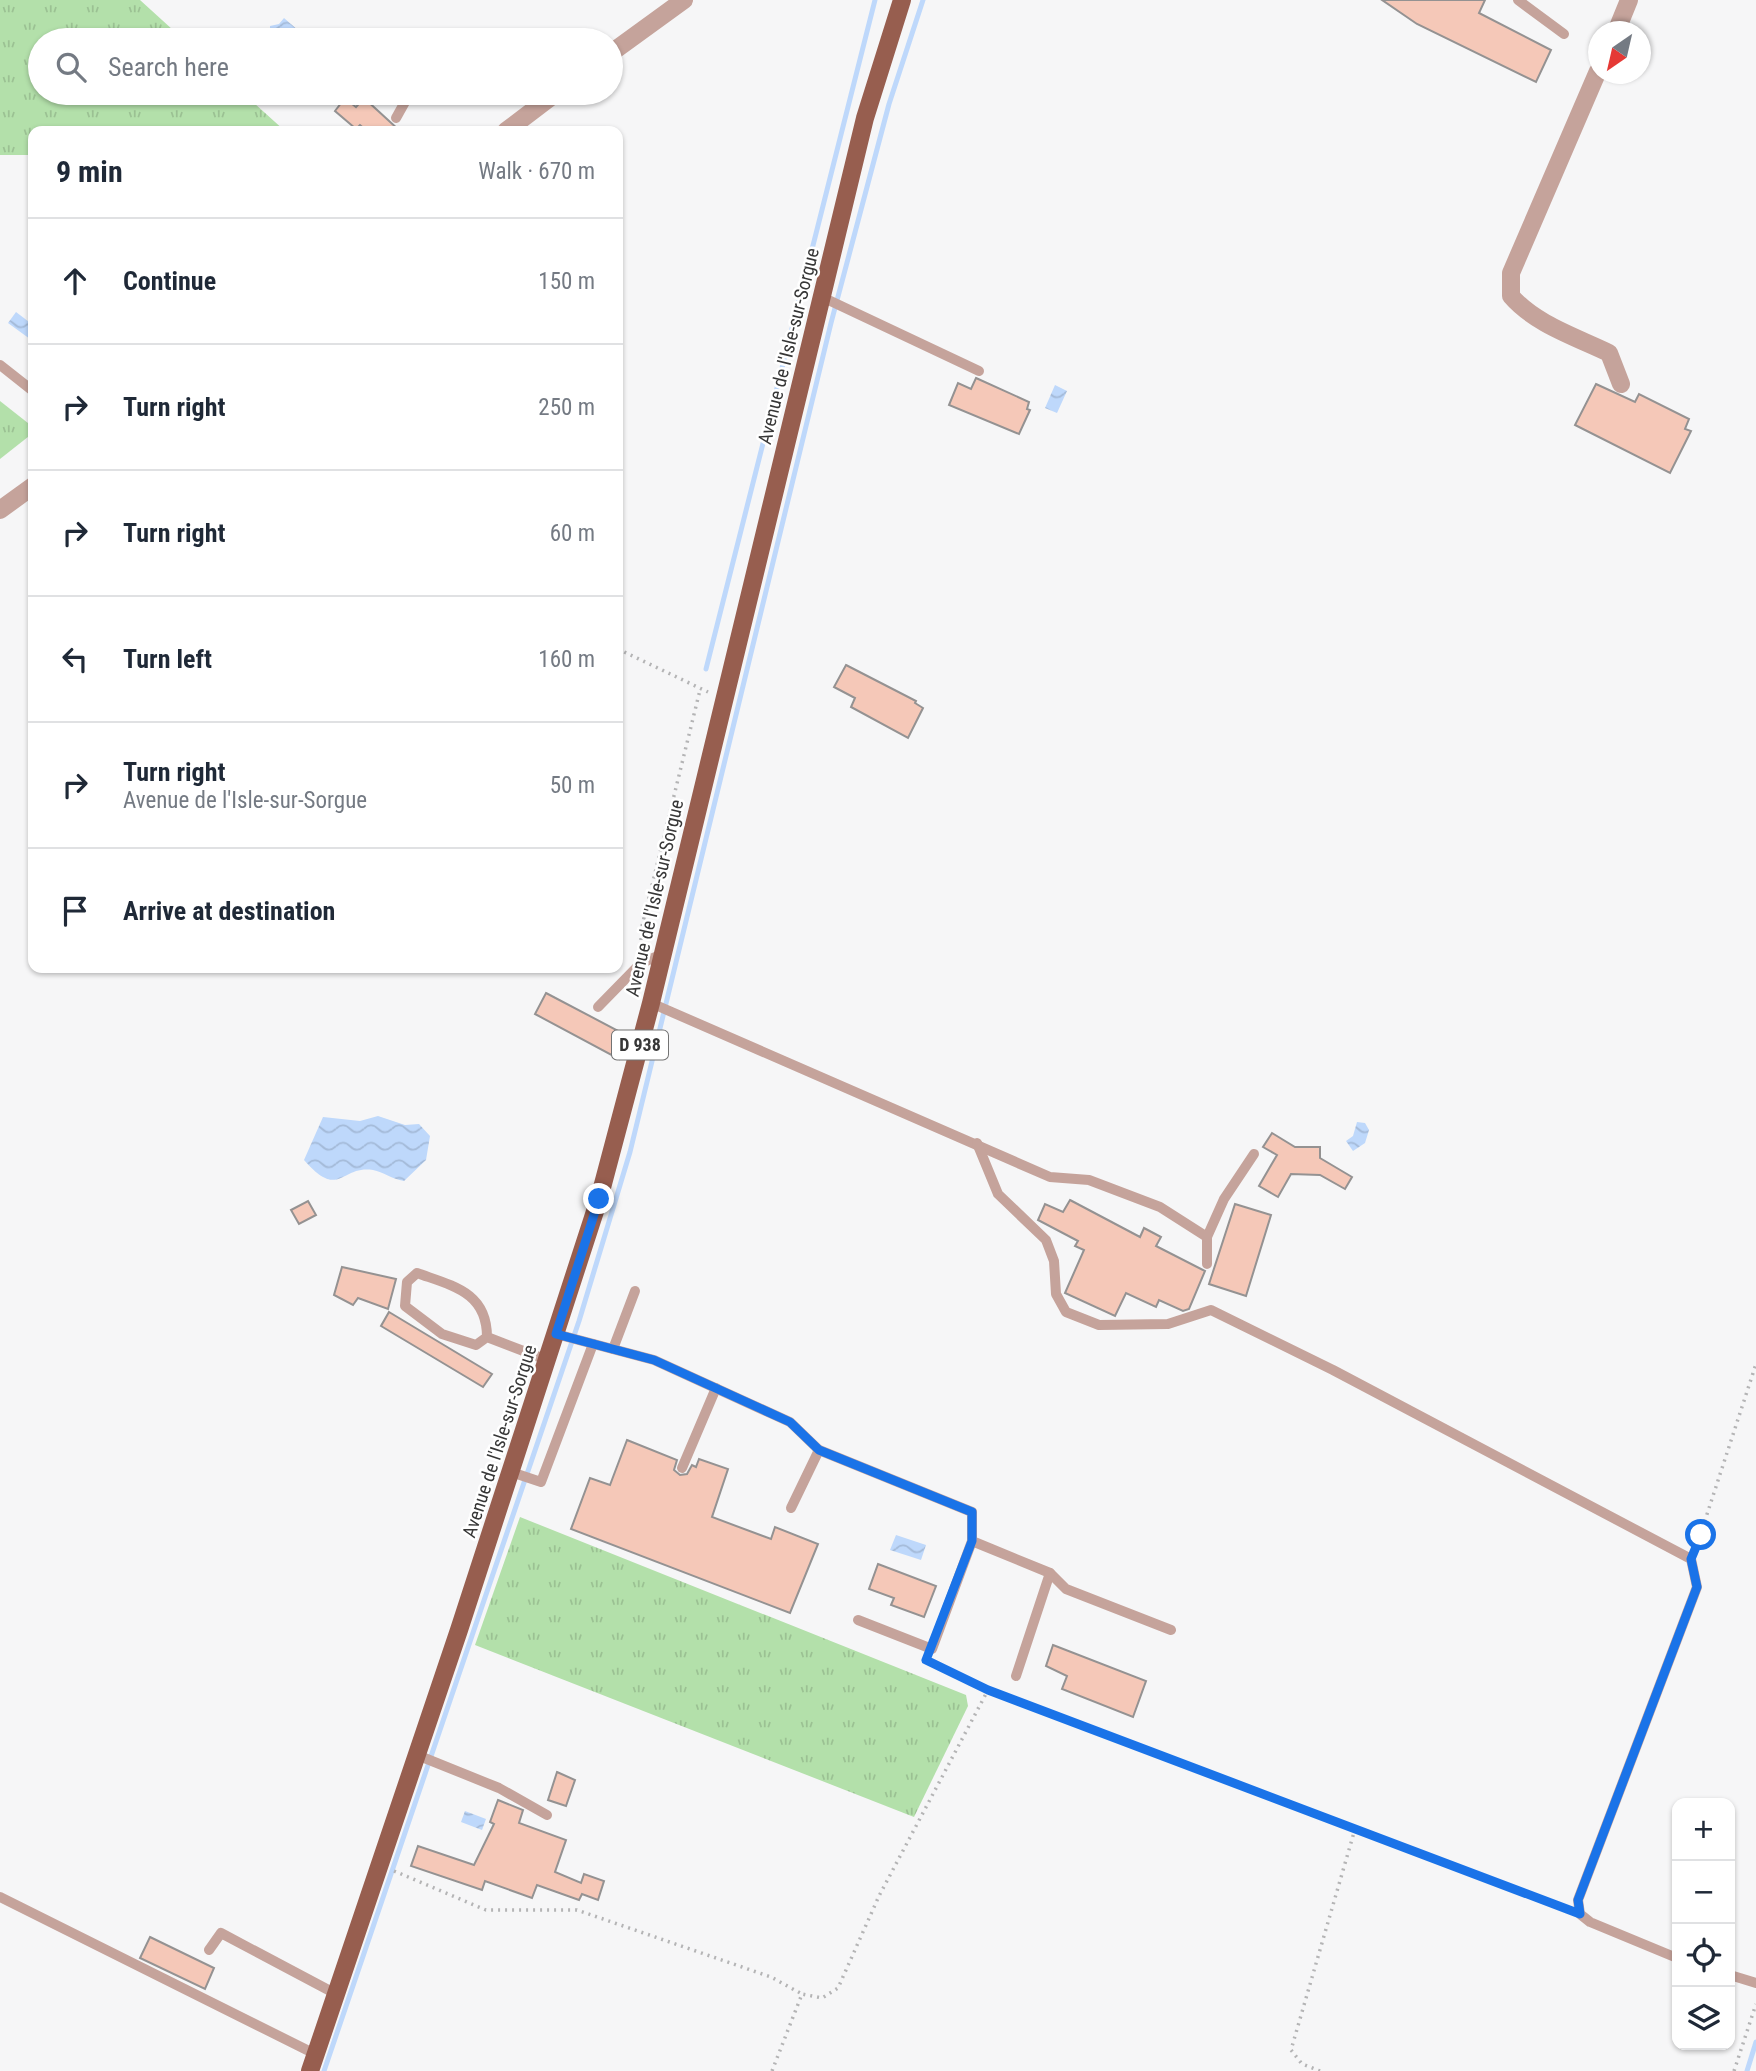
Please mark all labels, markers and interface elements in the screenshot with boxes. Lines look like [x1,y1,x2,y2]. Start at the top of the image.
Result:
north arrow [1588,21,1651,84]
search box [28,28,623,105]
icon: search [52,48,90,86]
text: Search here [108,52,229,82]
text: 9 min [56,154,123,189]
text: Walk · 670 m [478,158,595,185]
street label: Avenue de l'Isle-sur-Sorgue [753,245,824,447]
icon: ahead [56,262,94,300]
text: Continue [123,266,216,296]
text: 150 m [538,268,595,295]
icon: right [56,388,94,426]
text: Turn right [123,392,225,422]
text: 250 m [538,394,595,421]
icon: right [56,514,94,552]
text: Turn right [123,518,225,548]
text: 60 m [550,520,595,547]
icon: left [56,640,94,678]
text: Turn left [123,644,212,674]
text: 160 m [538,646,595,673]
text: Turn right [123,757,225,787]
icon: right [56,766,94,804]
text: 50 m [550,772,595,799]
text: Avenue de l'Isle-sur-Sorgue [123,787,367,814]
street label: Avenue de l'Isle-sur-Sorgue [621,797,688,999]
icon: arrive [56,892,94,930]
text: Arrive at destination [123,896,335,926]
road number: D 938 [612,1030,668,1060]
route end [583,1183,614,1214]
street label: Avenue de l'Isle-sur-Sorgue [457,1342,542,1541]
route start [1685,1519,1716,1550]
map controls [1672,1798,1735,2050]
button: + [1672,1798,1735,1861]
button: − [1672,1861,1735,1924]
button: locate [1672,1924,1735,1987]
button: layers [1672,1987,1735,2050]

